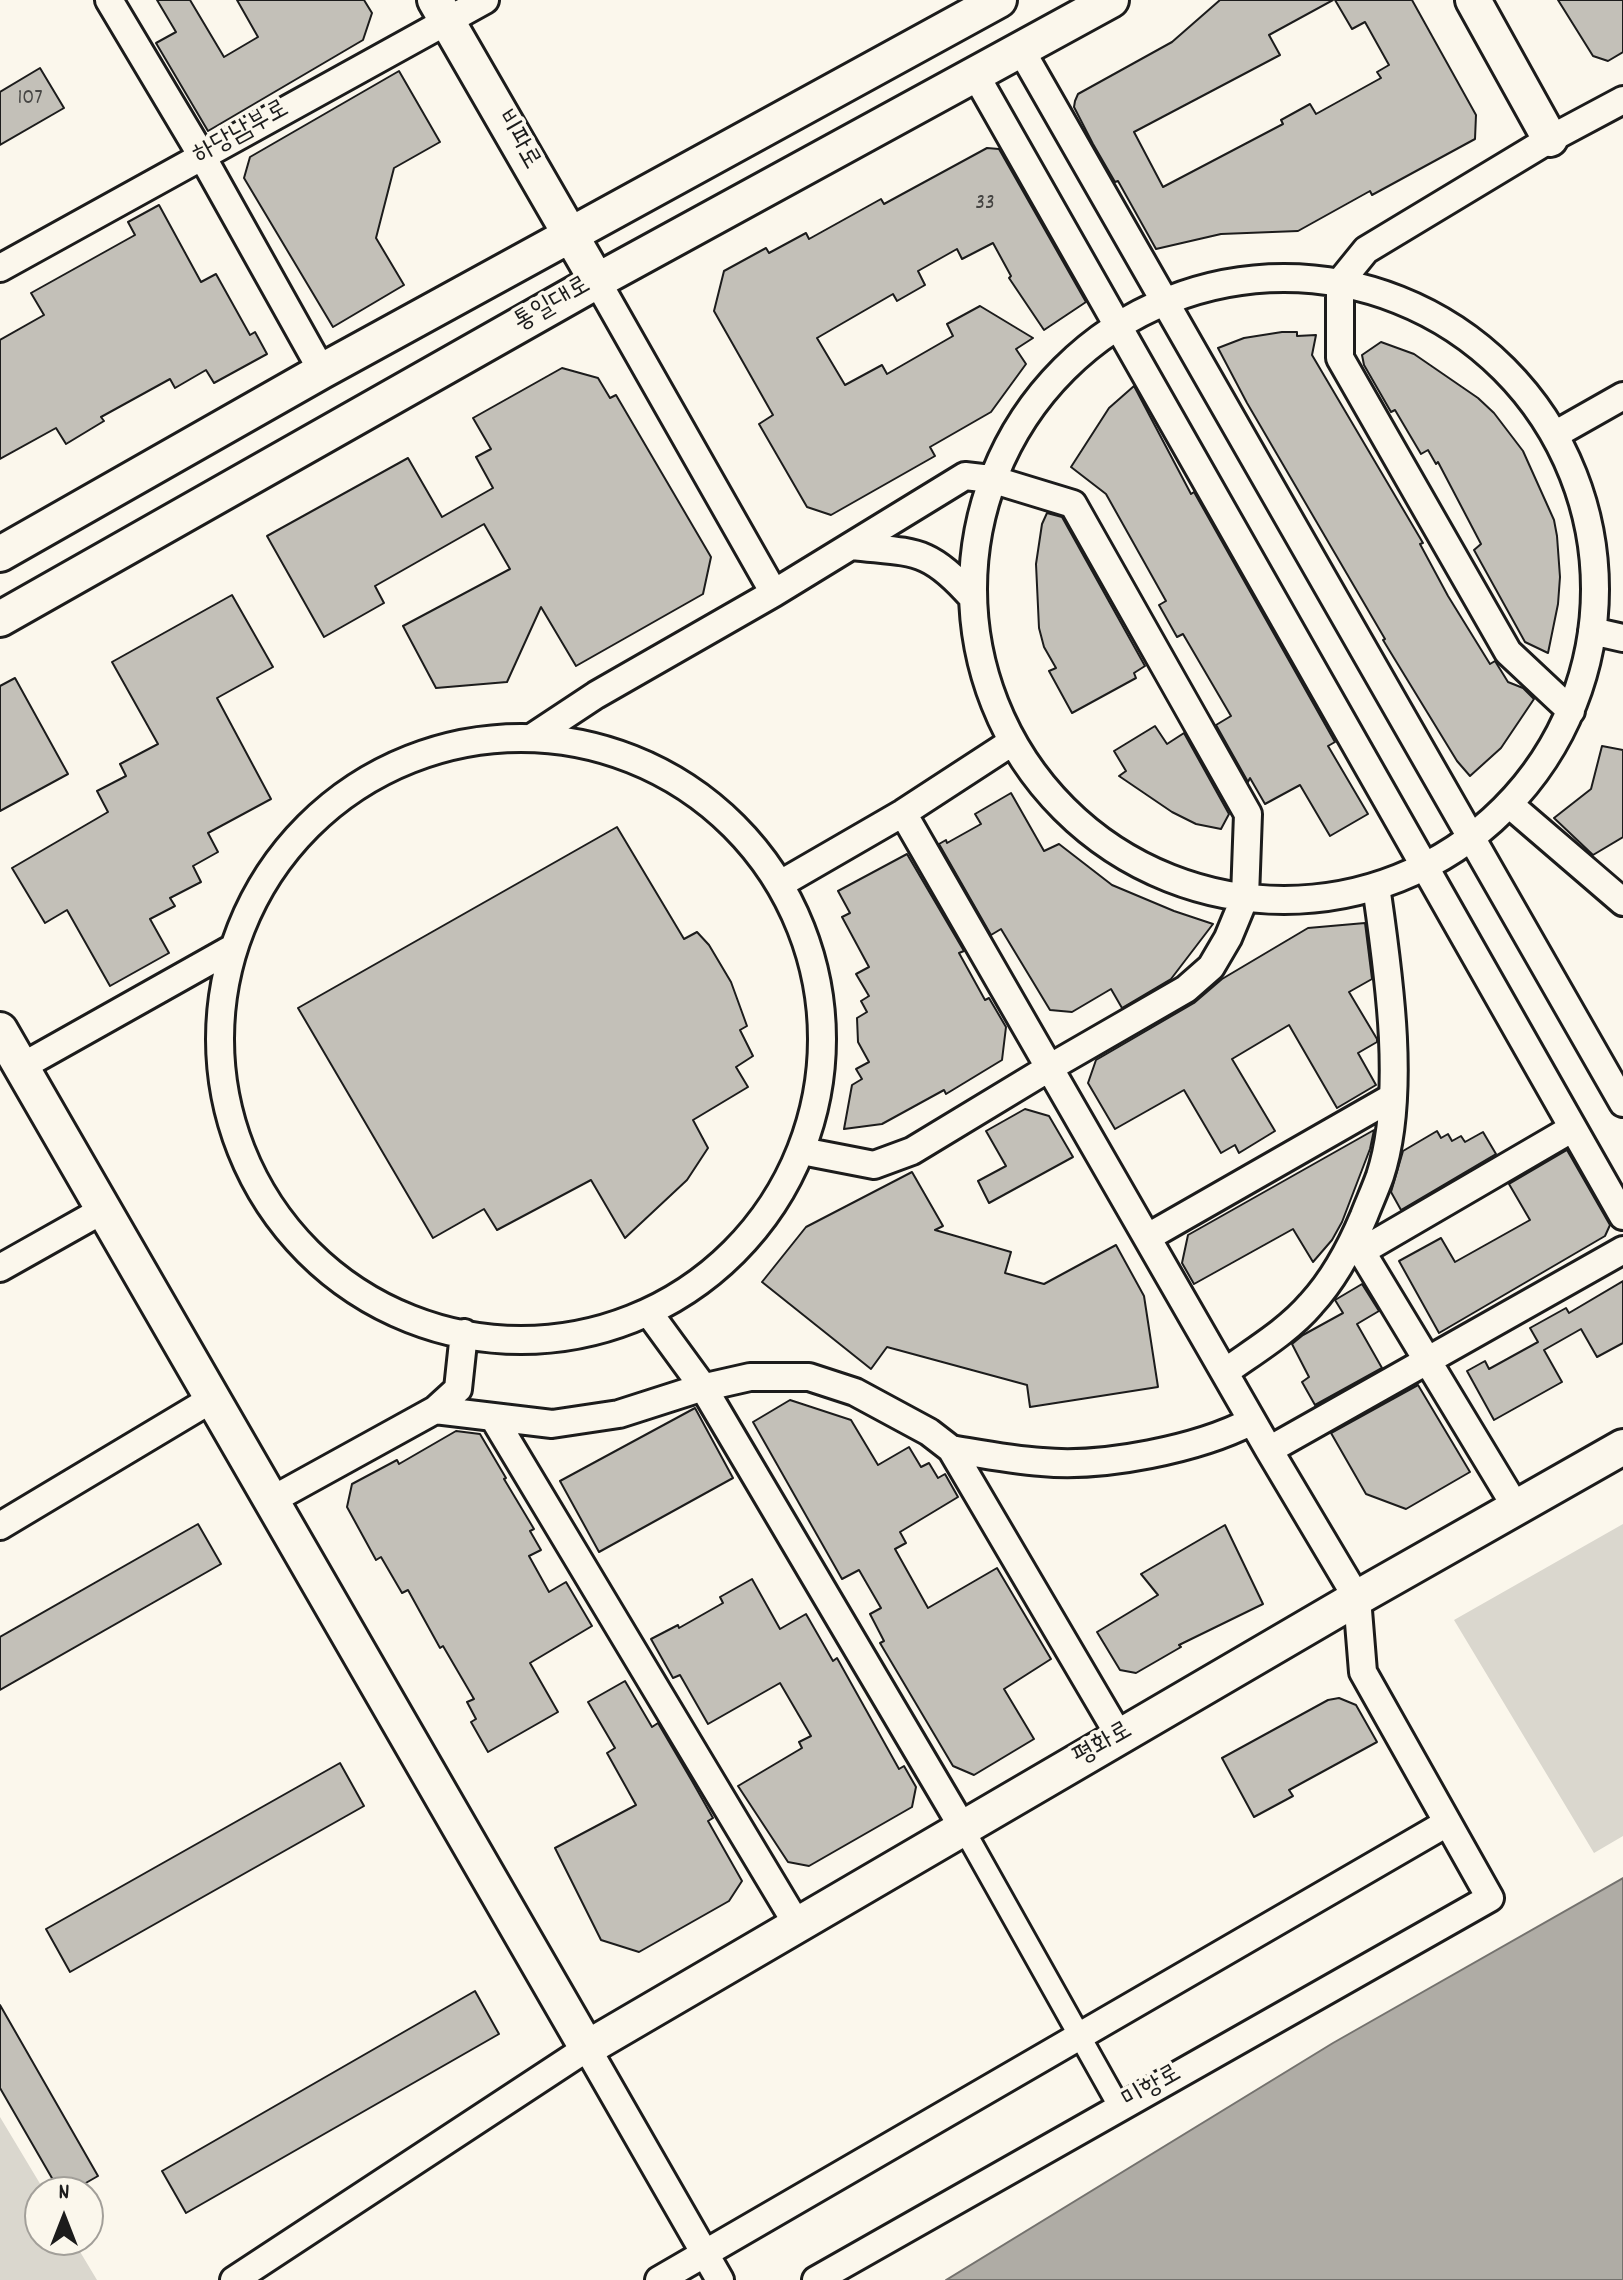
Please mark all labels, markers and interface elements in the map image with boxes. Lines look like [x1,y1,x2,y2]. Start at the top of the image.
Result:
house number: 107 [17,87,43,113]
street label: 하당남부로 [189,95,295,173]
street label: 비파로 [487,106,545,176]
house number: 33 [975,192,995,218]
street label: 통일대로 [509,272,597,340]
street label: 평화로 [1069,1717,1139,1775]
street label: 미항로 [1118,2060,1188,2118]
north arrow [24,2176,104,2256]
text: N [59,2178,69,2209]

